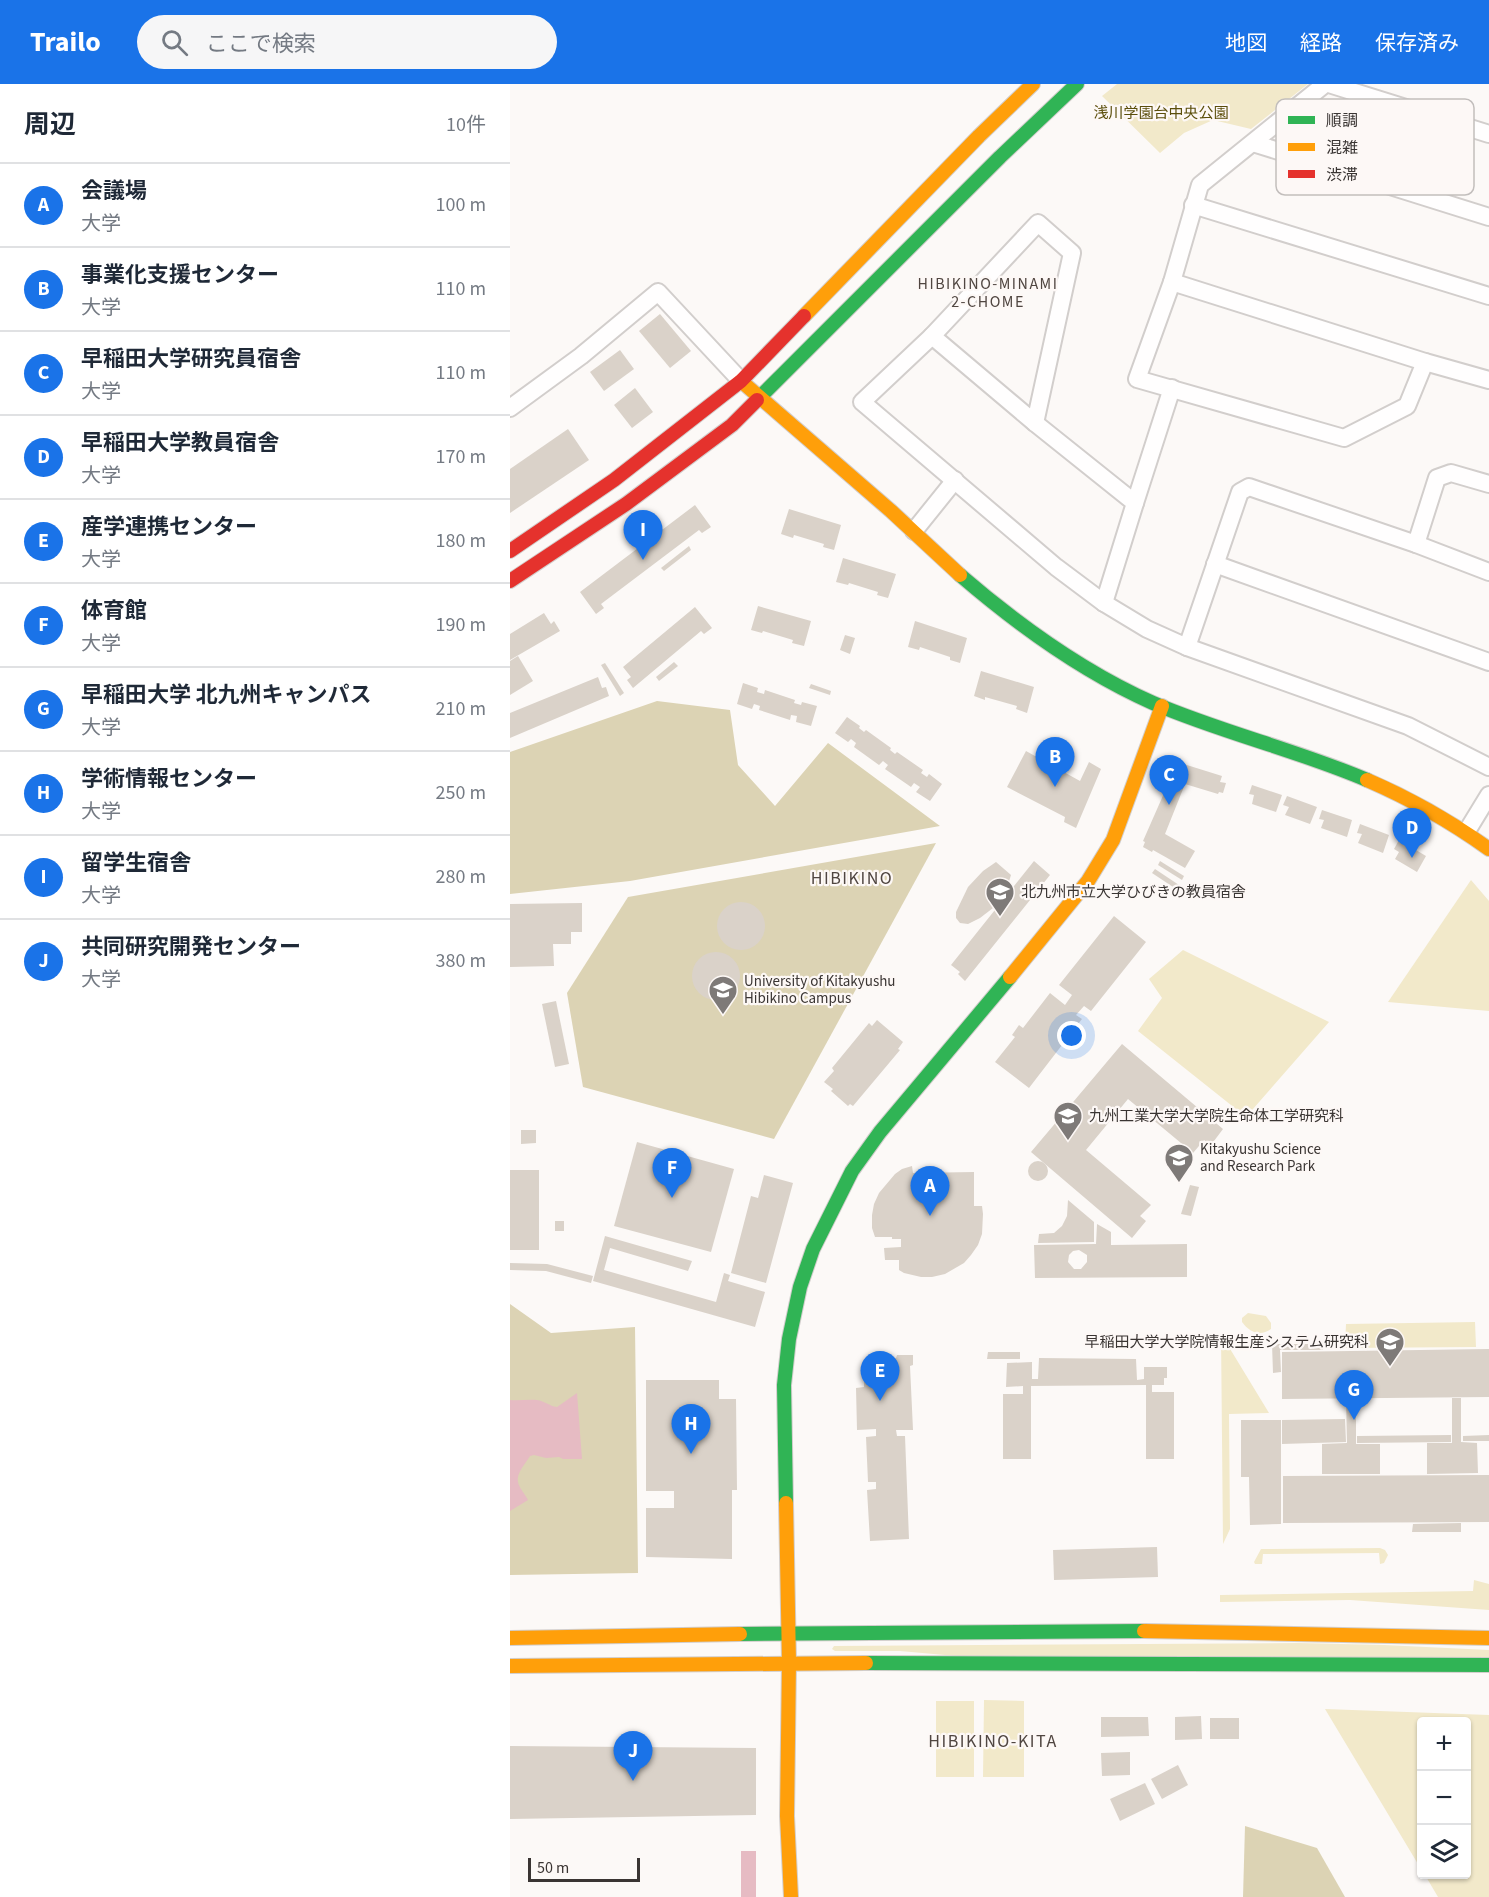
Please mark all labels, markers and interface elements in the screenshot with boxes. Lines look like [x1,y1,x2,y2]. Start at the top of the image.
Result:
search box [137,15,557,69]
text: Trailo [30,22,101,62]
icon: search [158,26,191,59]
text: ここで検索 [206,28,316,60]
text: 地図 [1225,28,1267,58]
text: 経路 [1300,28,1342,58]
text: 保存済み [1375,28,1459,58]
legend [1276,99,1474,195]
park label: 浅川学園台中央公園 [1093,103,1229,124]
text: 周辺 [24,106,76,143]
text: 順調 [1326,110,1358,132]
text: 10件 [446,111,486,139]
text: 混雑 [1326,137,1358,159]
text: 渋滞 [1326,164,1358,186]
text: 会議場 [81,175,147,207]
text: A [38,191,49,219]
text: 100 m [436,191,486,219]
text: 大学 [81,210,121,238]
text: 事業化支援センター [81,259,279,291]
district label: HIBIKINO-MINAMI 2-CHOME [918,273,1058,313]
text: B [37,275,50,303]
text: 110 m [436,275,486,303]
text: 大学 [81,294,121,322]
text: 早稲田大学研究員宿舎 [81,343,301,375]
text: C [38,359,49,387]
text: 110 m [436,359,486,387]
text: 大学 [81,378,121,406]
text: 早稲田大学教員宿舎 [81,427,279,459]
text: D [37,443,50,471]
text: 170 m [436,443,486,471]
text: 大学 [81,462,121,490]
pin: I [624,510,662,560]
text: 産学連携センター [81,511,257,543]
text: E [38,527,49,555]
text: 180 m [436,527,486,555]
text: 大学 [81,546,121,574]
text: 体育館 [81,595,147,627]
text: F [38,611,49,639]
text: 190 m [436,611,486,639]
text: 大学 [81,630,121,658]
text: 早稲田大学 北九州キャンパス [81,679,371,711]
text: G [37,695,50,723]
text: 210 m [436,695,486,723]
text: 大学 [81,714,121,742]
pin: B [1036,738,1074,787]
pin: C [1150,756,1188,805]
text: 学術情報センター [81,763,257,795]
text: H [37,779,50,807]
text: 250 m [436,779,486,807]
text: 大学 [81,798,121,826]
pin: D [1392,808,1432,858]
text: 留学生宿舎 [81,847,191,879]
text: I [40,863,47,891]
text: 280 m [436,863,486,891]
district label: HIBIKINO [811,866,893,891]
school or university icon: 北九州市立大学ひびきの教員宿舎 [984,876,1016,918]
text: 大学 [81,882,121,910]
place label: 北九州市立大学ひびきの教員宿舎 [1021,882,1246,903]
text: 共同研究開発センター [81,931,301,963]
text: J [38,947,49,975]
text: 380 m [436,947,486,975]
text: 大学 [81,966,121,994]
place label: University of Kitakyushu Hibikino Campus [744,971,896,1009]
school or university icon: University of Kitakyushu Hibikino Campus [707,974,739,1016]
your location [1057,1021,1086,1050]
school or university icon: 九州工業大学大学院生命体工学研究科 [1052,1100,1084,1142]
place label: 九州工業大学大学院生命体工学研究科 [1089,1106,1344,1127]
place label: Kitakyushu Science and Research Park [1200,1139,1321,1177]
school or university icon: Kitakyushu Science and Research Park [1163,1142,1195,1184]
pin: F [652,1148,692,1198]
pin: A [910,1166,950,1216]
school or university icon: 早稲田大学大学院情報生産システム研究科 [1374,1326,1406,1368]
place label: 早稲田大学大学院情報生産システム研究科 [1084,1332,1369,1353]
pin: E [860,1352,899,1401]
pin: G [1334,1370,1374,1420]
pin: H [672,1404,711,1454]
map controls [1417,1717,1471,1879]
button: + [1417,1717,1471,1771]
district label: HIBIKINO-KITA [928,1729,1058,1754]
pin: J [614,1732,652,1781]
button: − [1417,1771,1471,1825]
button: layers [1417,1825,1471,1879]
scale bar [528,1855,640,1882]
text: 50 m [537,1857,569,1879]

